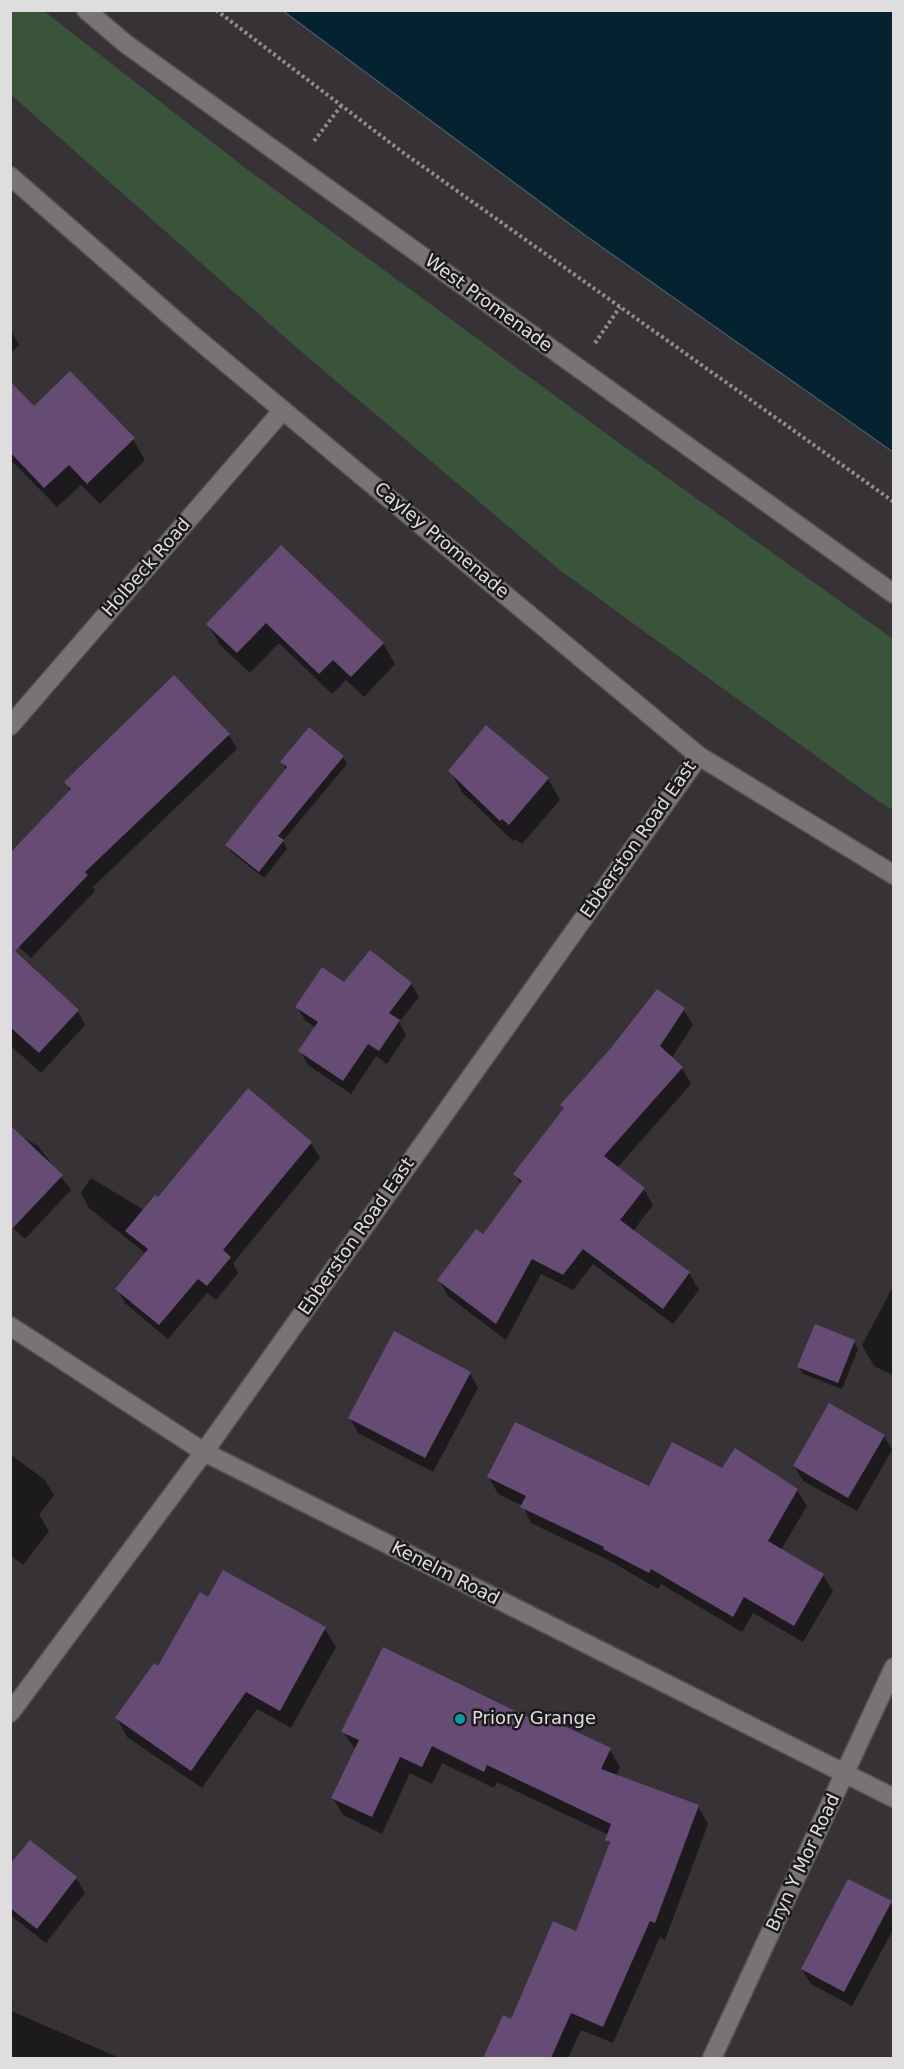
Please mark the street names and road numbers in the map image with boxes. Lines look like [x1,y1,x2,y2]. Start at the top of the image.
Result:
street label: West Promenade [420,251,556,357]
street label: Cayley Promenade [369,478,513,604]
street label: Holbeck Road [98,514,196,622]
street label: Ebberston Road East [577,757,701,923]
street label: Ebberston Road East [295,1154,419,1320]
street label: Kenelm Road [388,1538,502,1610]
street label: Bryn Y Mor Road [763,1791,845,1935]

